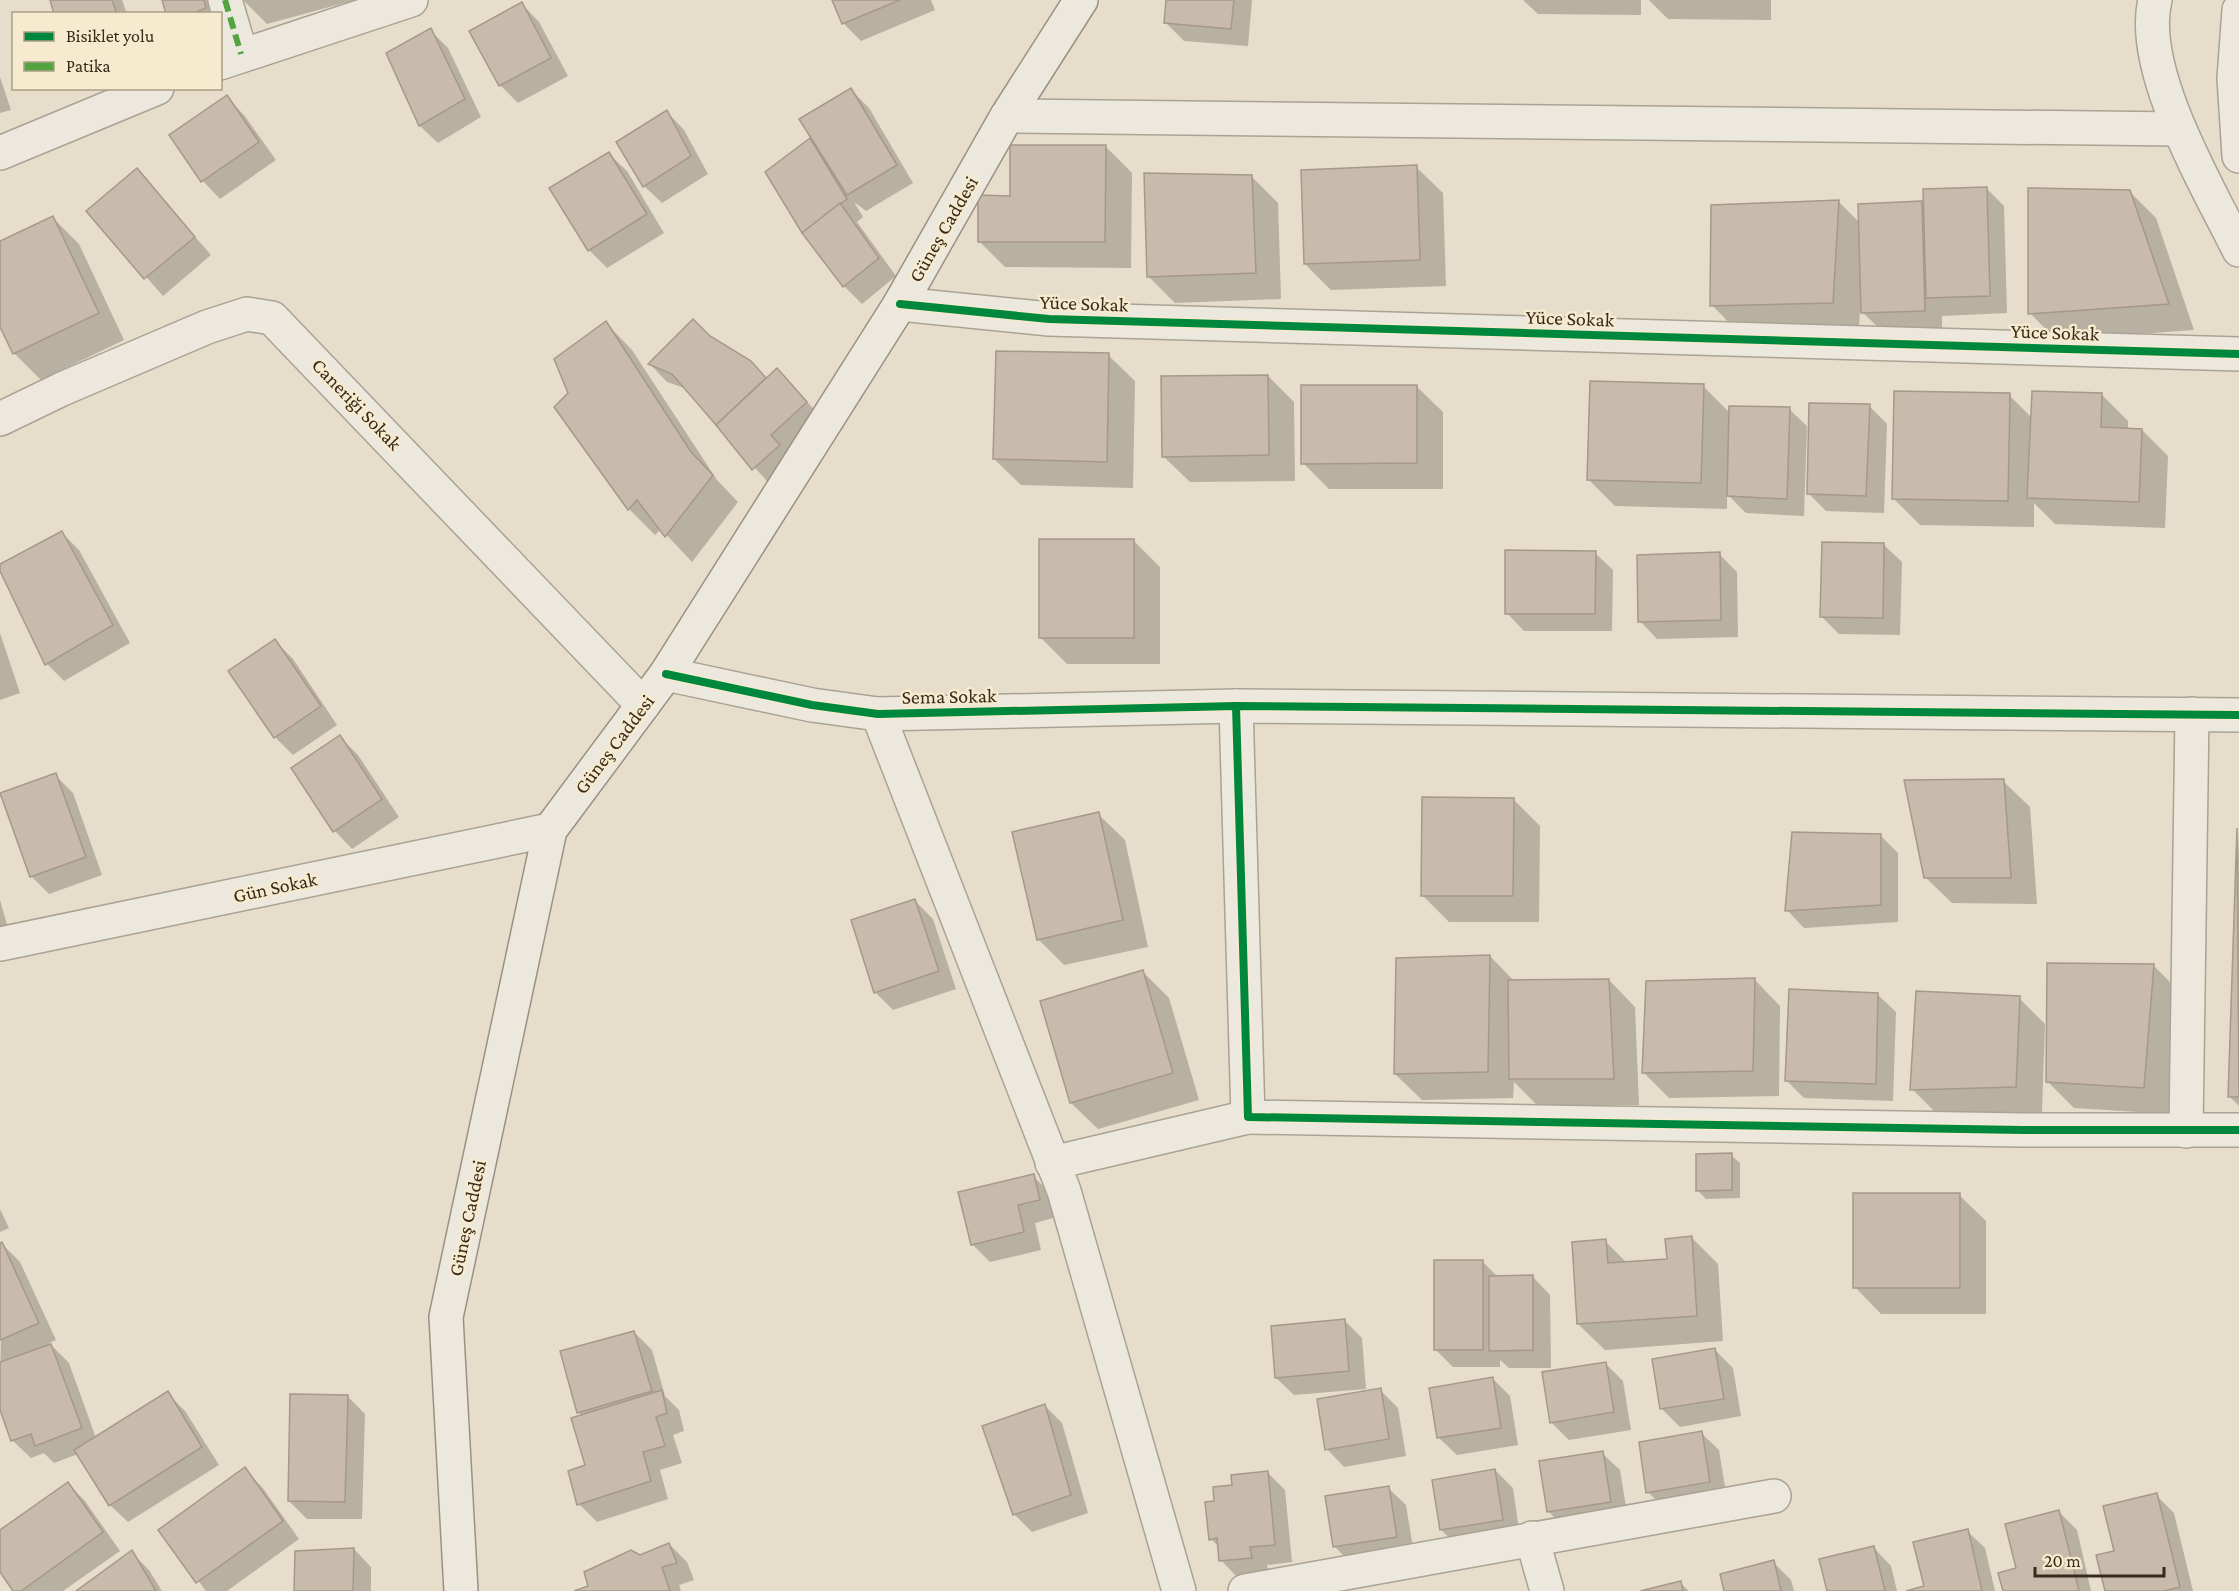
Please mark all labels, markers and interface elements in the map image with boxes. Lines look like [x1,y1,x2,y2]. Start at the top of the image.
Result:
legend [12,12,222,90]
text: Bisiklet yolu [66,26,155,46]
text: Patika [66,56,111,76]
street label: Güneş Caddesi [904,172,983,286]
street label: Yüce Sokak [1039,290,1129,316]
street label: Yüce Sokak [1525,305,1615,331]
street label: Yüce Sokak [2010,319,2100,345]
street label: Caneriği Sokak [307,354,407,455]
street label: Sema Sokak [901,684,997,708]
street label: Güneş Caddesi [570,690,659,798]
street label: Gün Sokak [231,867,319,907]
street label: Güneş Caddesi [444,1158,491,1278]
scale bar [2035,1540,2164,1578]
text: 20 m [2044,1551,2081,1571]

